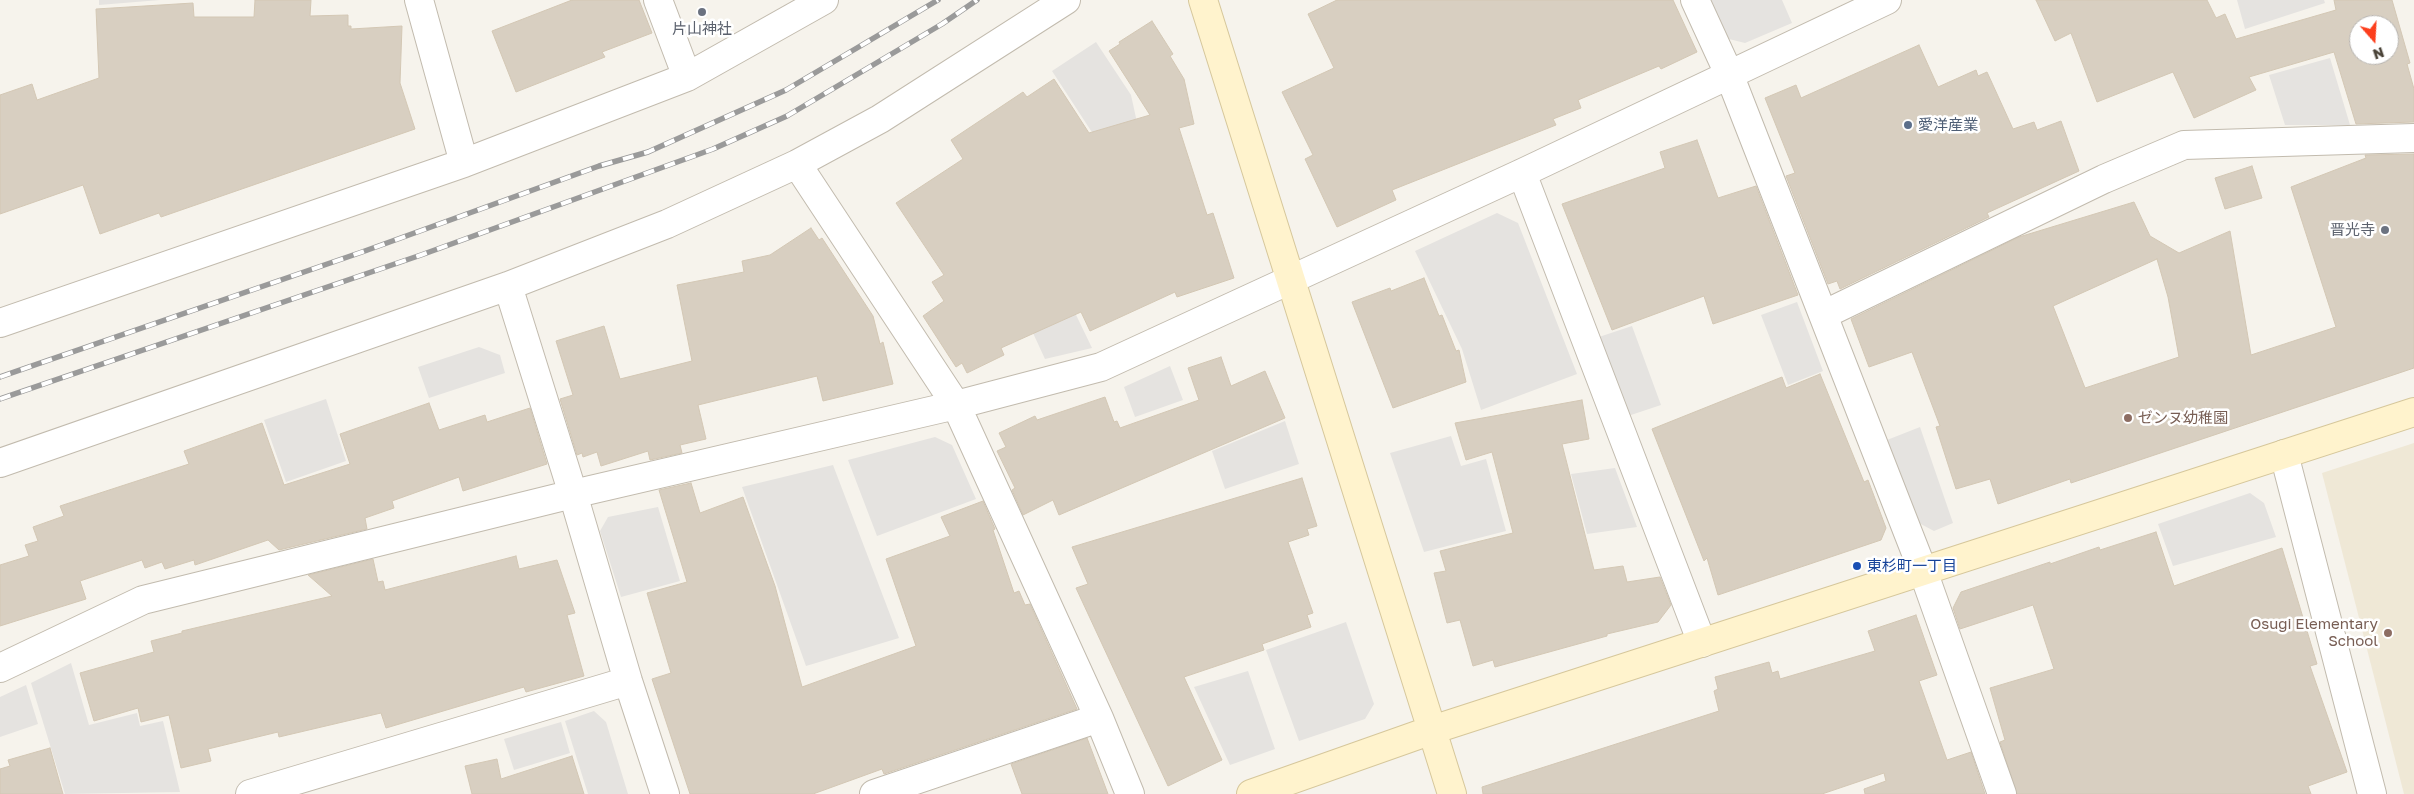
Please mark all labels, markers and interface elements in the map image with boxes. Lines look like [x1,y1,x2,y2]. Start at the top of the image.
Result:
marker: 片山神社 [696,6,708,18]
north arrow [2349,15,2399,65]
place label: 片山神社 [672,20,732,38]
text: N [2371,44,2387,63]
place label: 愛洋産業 [1918,116,1978,134]
marker: 愛洋産業 [1902,119,1914,131]
place label: 晋光寺 [2330,221,2375,239]
marker: 晋光寺 [2379,224,2391,236]
place label: ゼンヌ幼稚園 [2138,409,2228,427]
marker: ゼンヌ幼稚園 [2122,412,2134,424]
place label: 東杉町一丁目 [1867,557,1957,575]
marker: 東杉町一丁目 [1851,560,1863,572]
place label: Osugi Elementary School [2250,615,2378,650]
marker: Osugi Elementary School [2382,627,2394,639]

